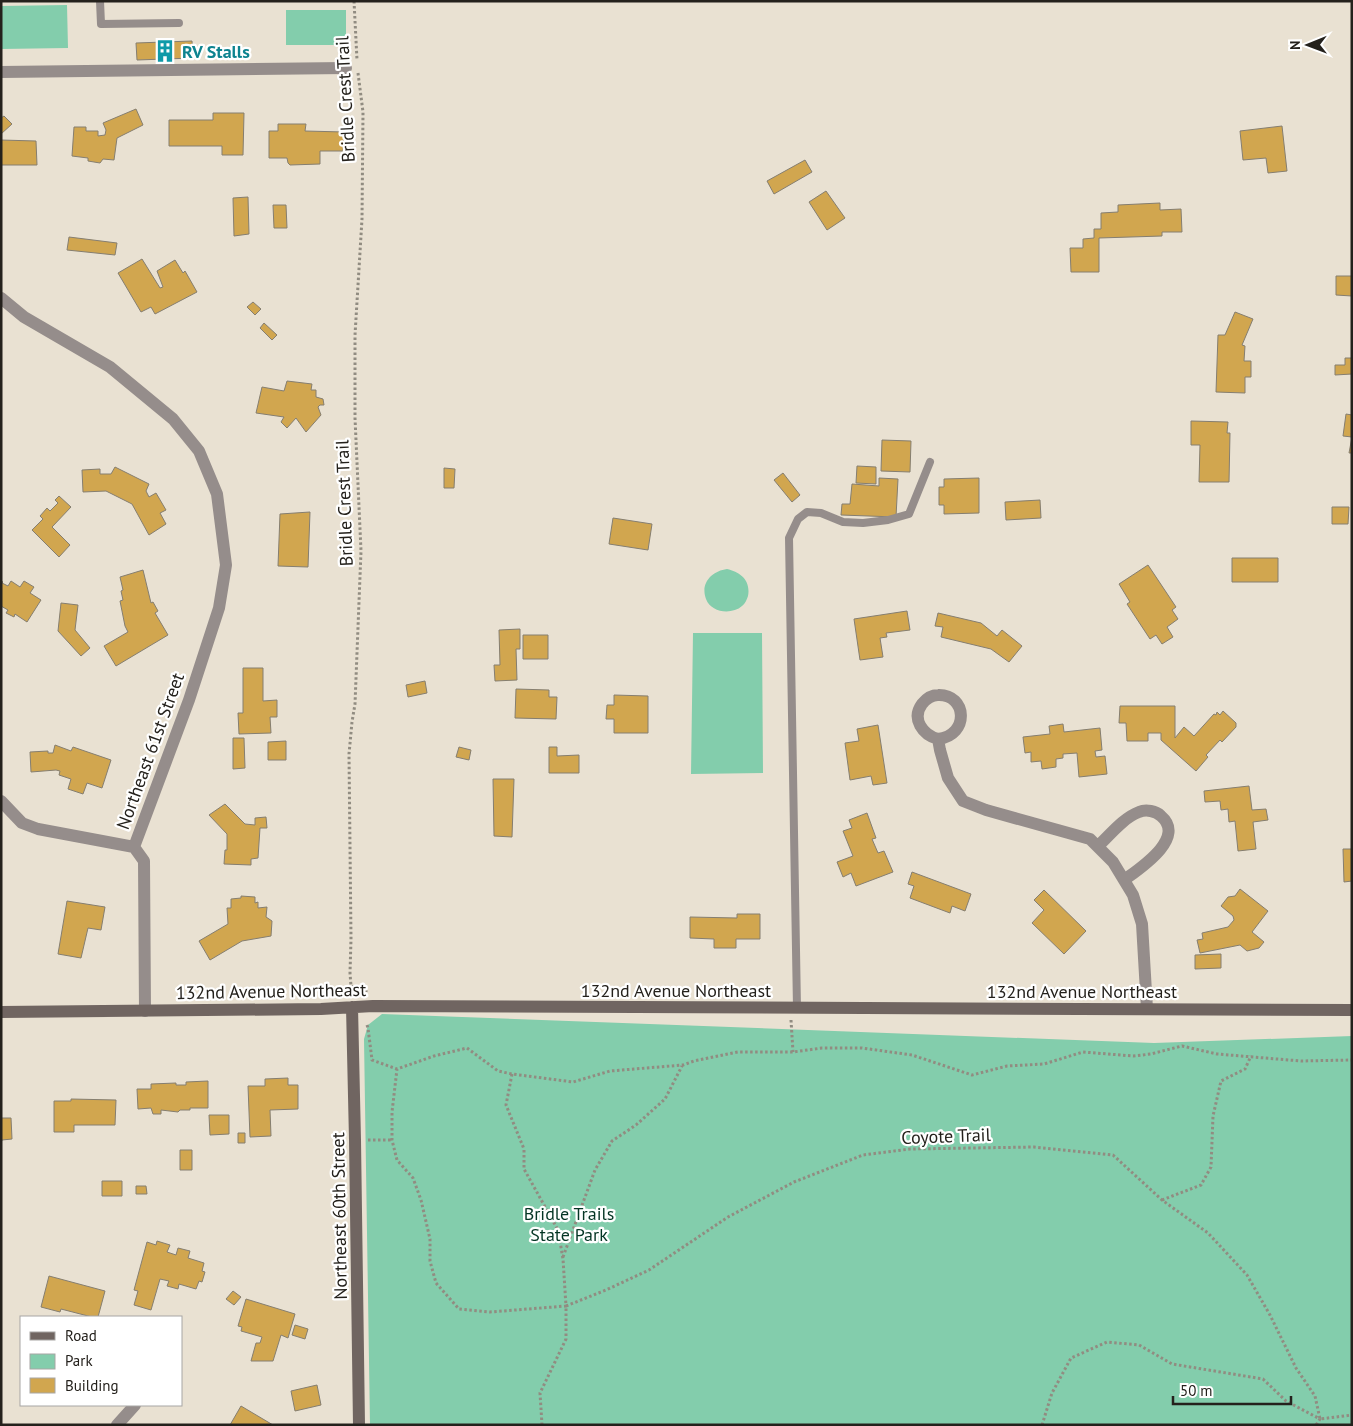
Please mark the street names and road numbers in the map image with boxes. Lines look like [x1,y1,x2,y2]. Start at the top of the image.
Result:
street label: Bridle Crest Trail [330,34,360,163]
street label: Bridle Crest Trail [330,439,358,567]
street label: Northeast 61st Street [111,670,189,832]
street label: 132nd Avenue Northeast [176,978,366,1004]
street label: 132nd Avenue Northeast [581,979,771,1002]
street label: 132nd Avenue Northeast [987,980,1177,1003]
street label: Coyote Trail [901,1123,992,1149]
street label: Northeast 60th Street [326,1132,352,1300]

